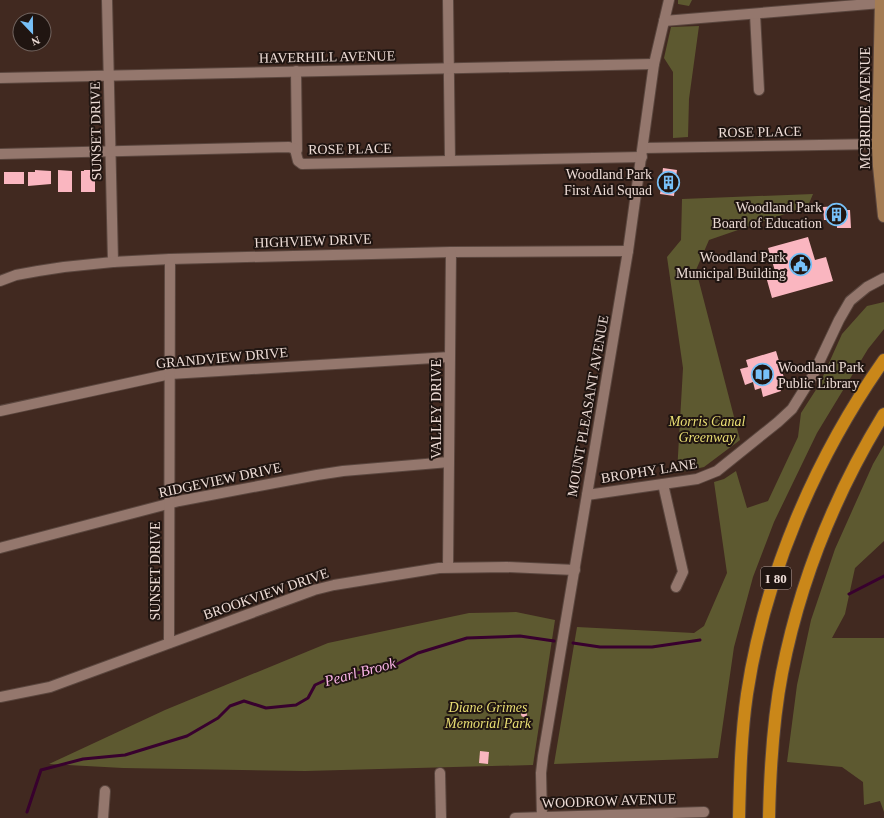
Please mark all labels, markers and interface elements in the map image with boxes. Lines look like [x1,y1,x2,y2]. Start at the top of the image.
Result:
north arrow [12,12,52,52]
text: N [30,34,42,48]
street label: MCBRIDE AVENUE [858,47,873,169]
street label: HAVERHILL AVENUE [259,48,395,66]
street label: SUNSET DRIVE [88,81,104,181]
street label: ROSE PLACE [718,124,802,140]
street label: ROSE PLACE [308,141,392,157]
place label: Woodland Park First Aid Squad [564,167,652,198]
building icon: Woodland Park First Aid Squad [655,169,681,195]
place label: Woodland Park Board of Education [712,200,822,231]
building icon: Woodland Park Board of Education [824,202,850,228]
street label: HIGHVIEW DRIVE [254,231,372,251]
place label: Woodland Park Municipal Building [676,250,786,281]
public building icon: Woodland Park Municipal Building [788,252,814,278]
street label: MOUNT PLEASANT AVENUE [565,314,611,498]
street label: GRANDVIEW DRIVE [155,345,289,371]
street label: VALLEY DRIVE [429,359,444,459]
place label: Woodland Park Public Library [778,360,864,391]
library icon: Woodland Park Public Library [750,362,776,388]
park label: Morris Canal Greenway [668,414,745,445]
street label: BROPHY LANE [600,456,698,486]
street label: RIDGEVIEW DRIVE [157,460,283,500]
street label: SUNSET DRIVE [148,522,163,620]
street label: BROOKVIEW DRIVE [201,565,331,623]
road number: I 80 [761,567,791,589]
water label: Pearl Brook [322,655,398,689]
park label: Diane Grimes Memorial Park [444,700,532,731]
street label: WOODROW AVENUE [542,791,676,811]

